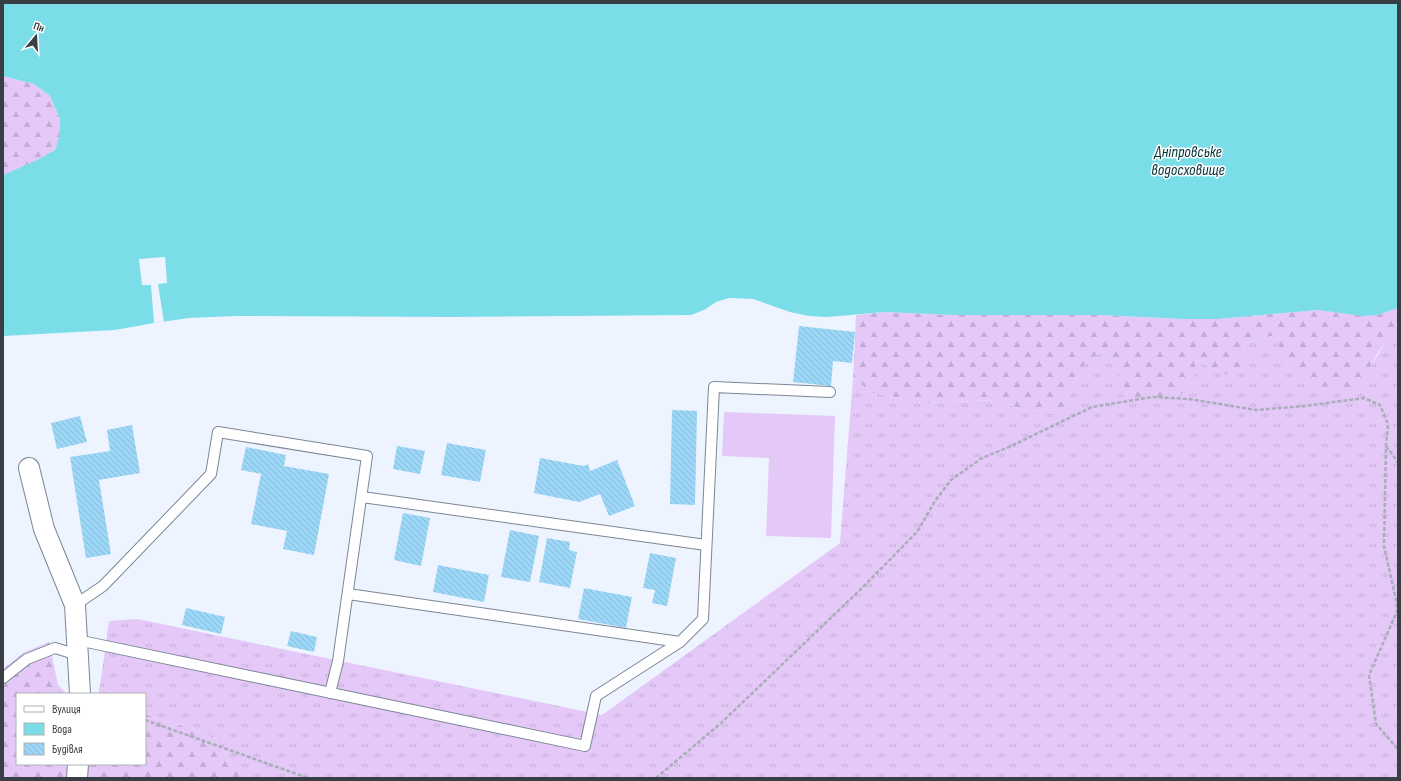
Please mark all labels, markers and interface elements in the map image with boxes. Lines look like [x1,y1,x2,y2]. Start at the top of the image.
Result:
north arrow [16,16,56,56]
text: Пн [32,19,46,35]
water label: Дніпровське водосховище [1151,143,1225,180]
legend [16,693,146,765]
text: Вулиця [52,702,81,717]
text: Вода [52,722,72,737]
text: Будівля [52,742,83,757]

